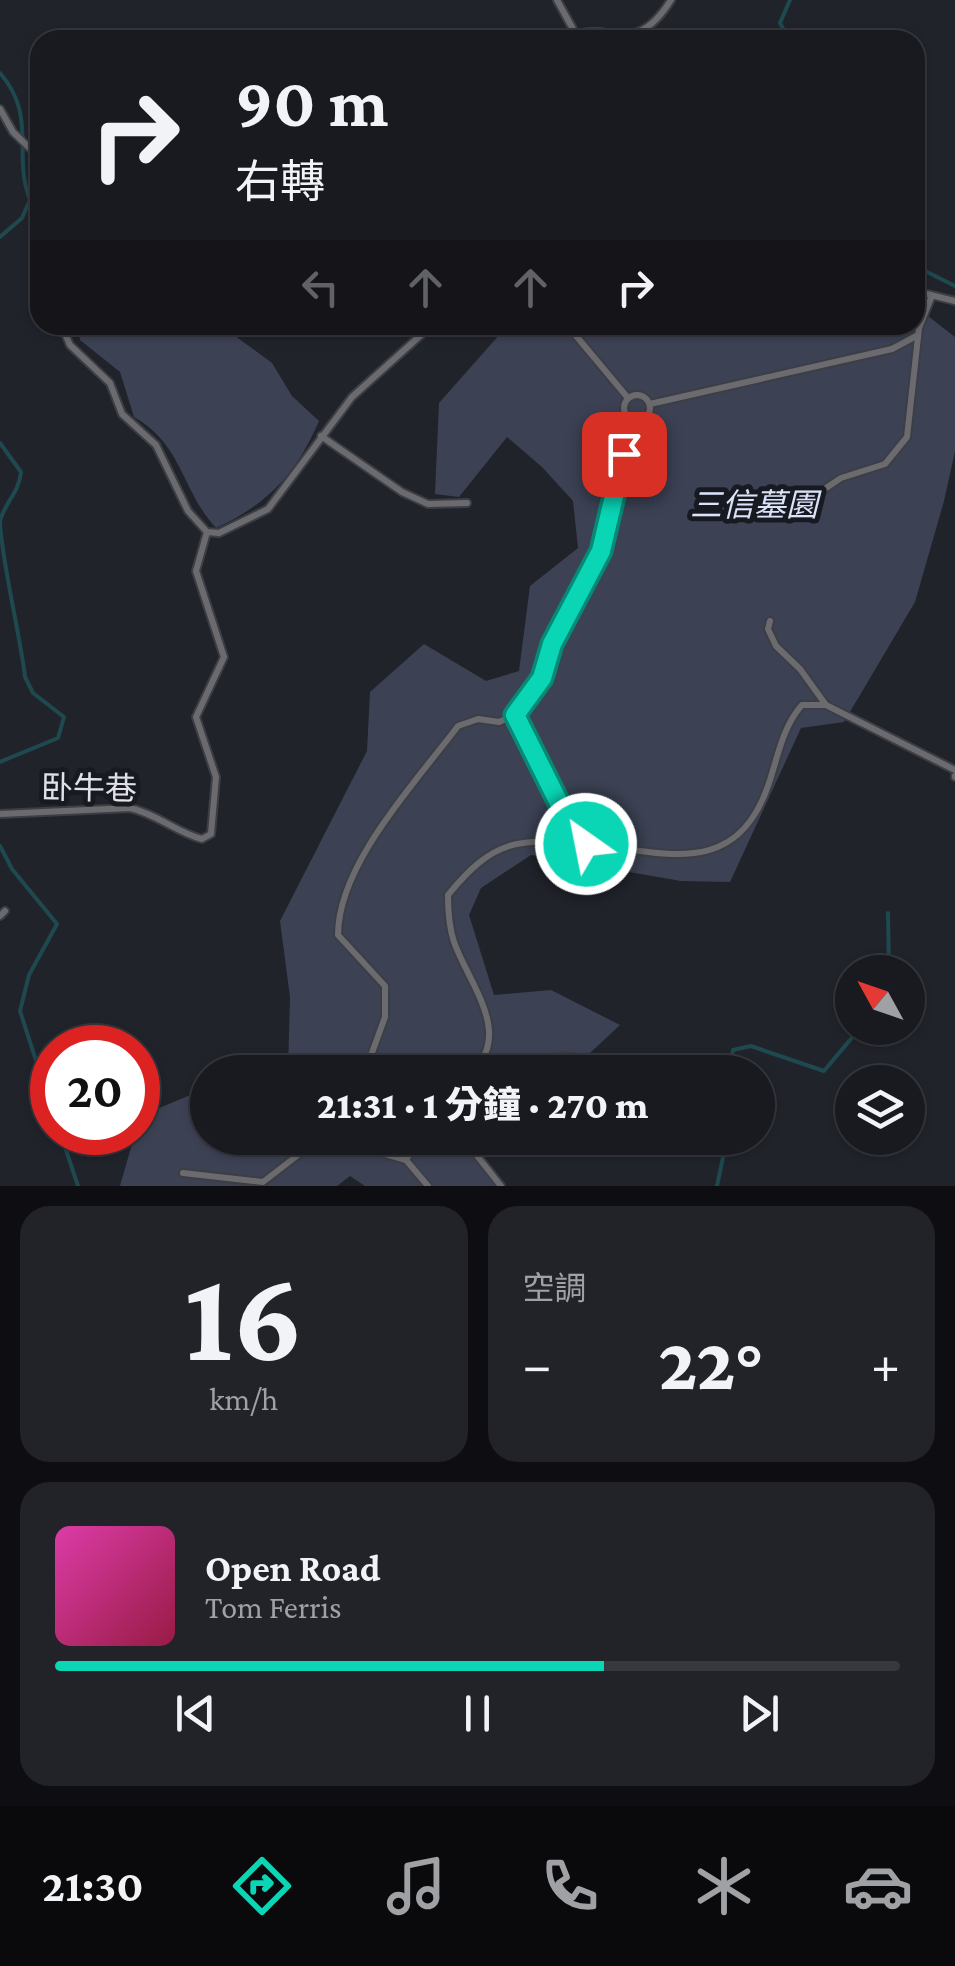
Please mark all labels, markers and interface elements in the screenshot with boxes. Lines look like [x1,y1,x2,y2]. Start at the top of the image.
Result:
text: 90 m [235,63,388,141]
icon: right [70,70,200,200]
text: 右轉 [235,157,325,207]
icon: left [293,260,348,315]
icon: ahead [398,260,453,315]
icon: ahead [503,260,558,315]
icon: right [608,260,663,315]
pin [582,412,667,497]
icon: arrive [597,427,652,482]
park label: 三信墓園 [690,487,822,523]
street label: 卧牛巷 [41,769,137,807]
position arrow [534,792,638,896]
north arrow [835,955,925,1045]
map controls [835,955,925,1155]
speed limit sign: 20 [30,1025,160,1155]
button: layers [835,1065,925,1155]
text: 21:31 · 1 分鐘 · 270 m [317,1084,648,1126]
text: 16 [184,1243,304,1388]
text: 空調 [523,1270,587,1306]
text: 22° [658,1322,764,1405]
text: − [523,1334,552,1395]
text: + [871,1334,900,1395]
text: km/h [209,1381,278,1417]
text: Open Road [205,1547,381,1589]
text: Tom Ferris [205,1589,342,1625]
icon: previous [168,1686,223,1741]
icon: pause [450,1686,505,1741]
icon: next [732,1686,787,1741]
icon: directions [227,1851,297,1921]
icon: music [381,1851,451,1921]
icon: phone [535,1851,605,1921]
icon: climate [689,1851,759,1921]
icon: car [843,1851,913,1921]
text: 21:30 [42,1861,144,1911]

